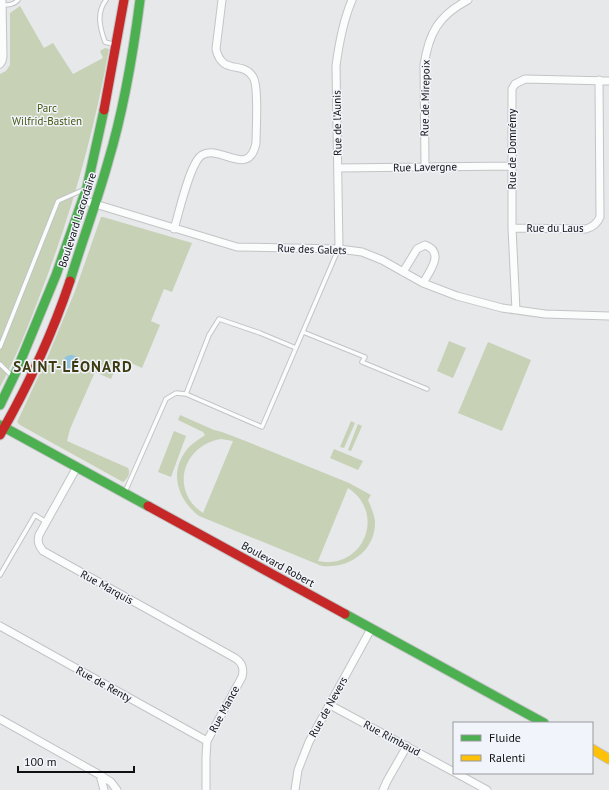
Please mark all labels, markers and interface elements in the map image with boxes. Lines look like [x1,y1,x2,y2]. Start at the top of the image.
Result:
street label: Rue de Mirepoix [417,59,433,137]
street label: Rue de l'Aunis [329,90,345,156]
park label: Parc Wilfrid-Bastien [12,101,82,128]
street label: Rue de Domrémy [505,108,519,189]
street label: Rue Lavergne [393,159,457,175]
street label: Boulevard Lacordaire [55,170,99,269]
street label: Rue du Laus [526,221,584,235]
street label: Rue des Galets [277,241,347,257]
district label: SAINT-LÉONARD [13,357,133,376]
street label: Boulevard Robert [239,538,317,590]
street label: Rue Marquis [78,567,136,607]
street label: Rue de Renty [74,663,135,706]
street label: Rue de Nevers [306,674,351,740]
street label: Rue Mance [206,683,242,735]
street label: Rue Rimbaud [361,717,423,759]
legend [453,722,593,774]
text: Fluide [489,730,521,745]
scale bar [18,748,134,774]
text: Ralenti [489,750,525,765]
text: 100 m [24,754,57,769]

